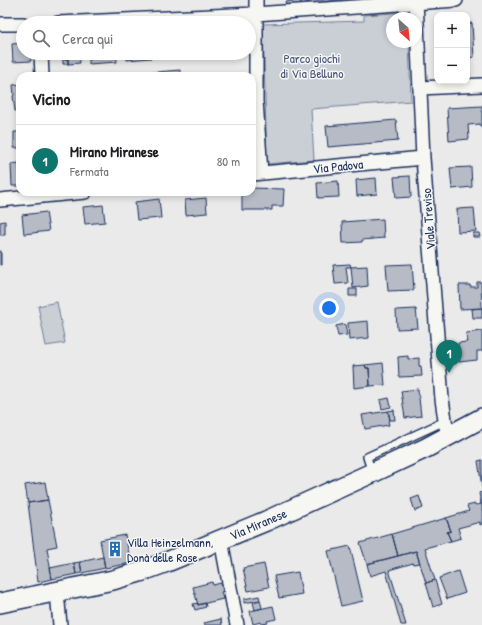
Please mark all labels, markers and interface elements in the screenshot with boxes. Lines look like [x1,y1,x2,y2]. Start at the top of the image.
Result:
north arrow [386,12,422,48]
map controls [434,12,470,84]
button: + [434,12,470,48]
search box [16,16,256,60]
icon: search [30,27,52,49]
text: Cerca qui [62,28,113,49]
button: − [434,48,470,84]
park label: Parco giochi di Via Belluno [281,49,343,82]
text: Vicino [32,87,70,110]
text: Mirano Miranese [70,141,159,162]
text: 1 [43,152,47,170]
text: 80 m [217,152,240,170]
street label: Via Padova [312,154,364,178]
text: Fermata [70,162,109,180]
street label: Viale Treviso [417,188,439,250]
your location [319,298,339,318]
pin: 1 [436,340,462,373]
street label: Via Miranese [227,504,289,544]
place label: Villa Heinzelmann, Donà delle Rose [127,533,213,566]
building icon: Villa Heinzelmann, Donà delle Rose [106,540,124,558]

